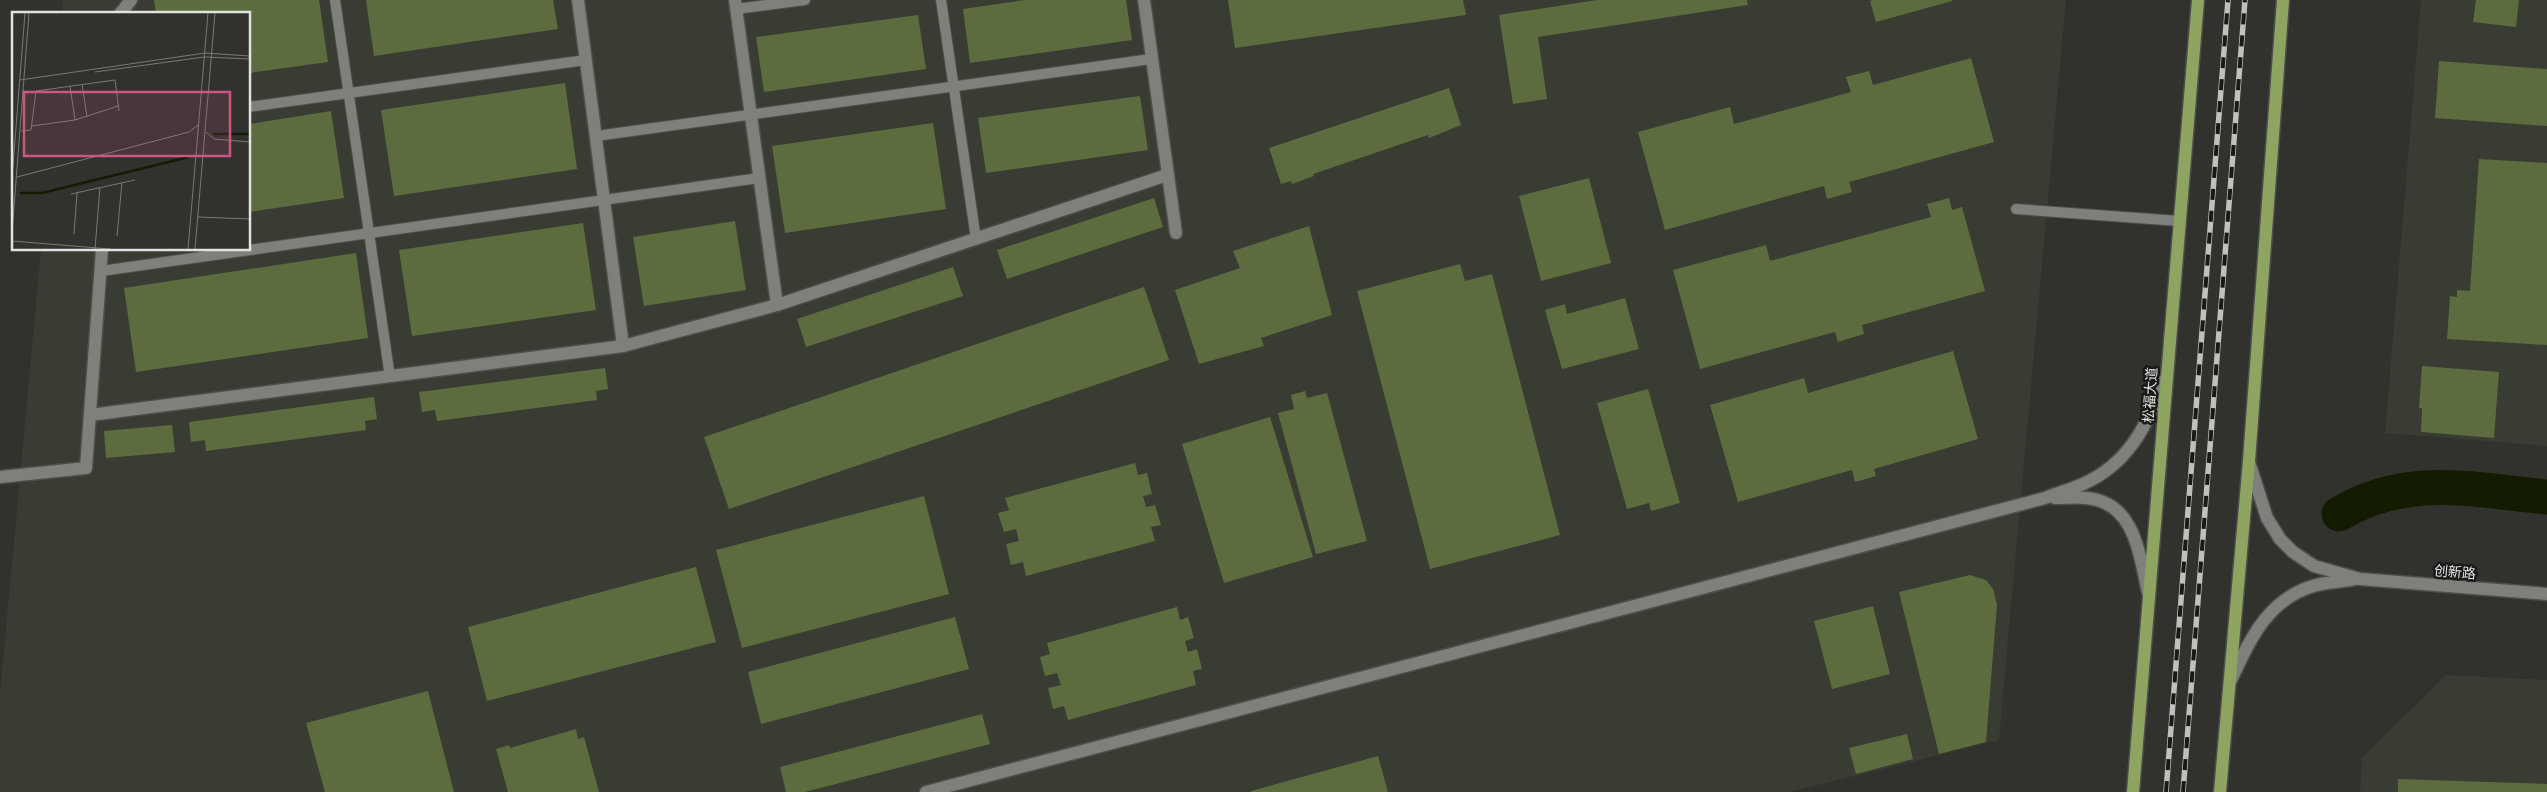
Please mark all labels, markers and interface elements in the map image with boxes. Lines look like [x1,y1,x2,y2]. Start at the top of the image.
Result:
inset map [12,12,250,250]
street label: 松福大道 [2139,366,2160,423]
street label: 创新路 [2433,561,2477,582]

